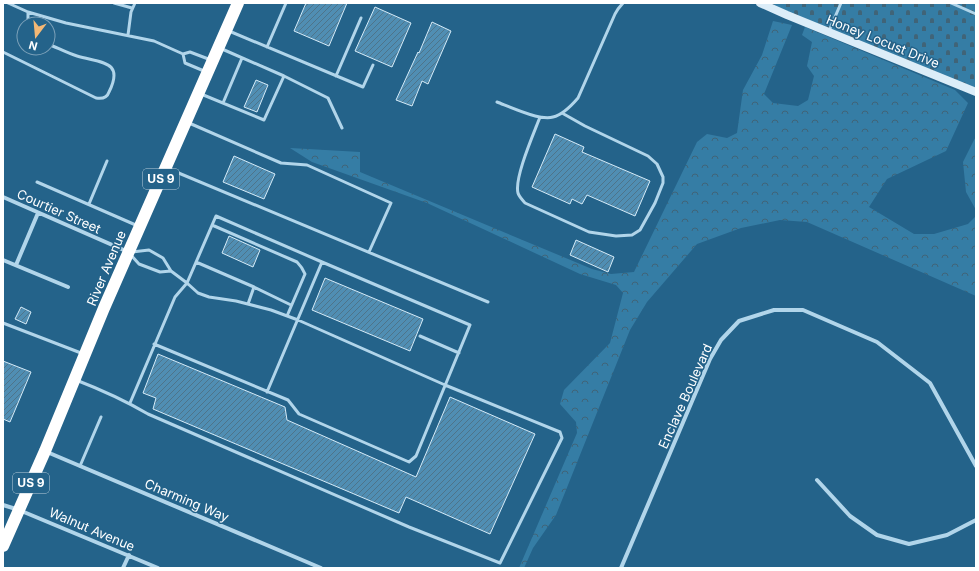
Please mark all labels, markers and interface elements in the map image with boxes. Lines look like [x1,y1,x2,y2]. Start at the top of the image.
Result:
street label: Honey Locust Drive [824,11,942,71]
north arrow [16,16,56,56]
text: N [27,38,39,53]
road number: US 9 [143,169,179,189]
street label: Courtier Street [15,185,103,237]
street label: River Avenue [83,228,129,308]
street label: Enclave Boulevard [655,341,715,451]
road number: US 9 [13,473,49,493]
street label: Charming Way [142,475,232,525]
street label: Walnut Avenue [47,504,137,554]

